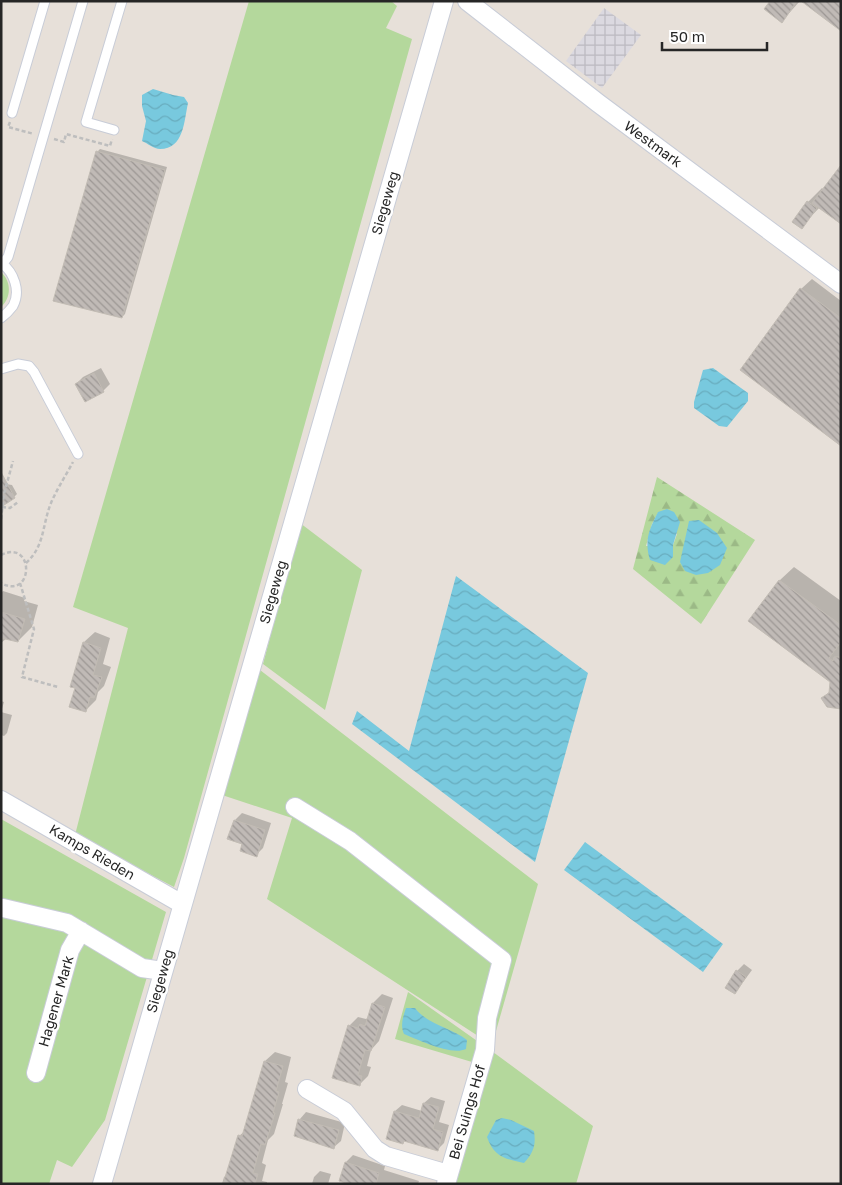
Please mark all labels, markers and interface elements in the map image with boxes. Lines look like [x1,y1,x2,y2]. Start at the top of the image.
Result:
scale bar [662,20,767,52]
text: 50 m [670,27,705,45]
street label: Westmark [621,117,686,170]
street label: Siegeweg [367,169,402,237]
street label: Siegeweg [255,558,290,626]
street label: Kamps Rieden [46,820,138,883]
street label: Siegeweg [142,947,177,1015]
street label: Hagener Mark [34,953,77,1049]
street label: Bei Suings Hof [445,1062,488,1161]

